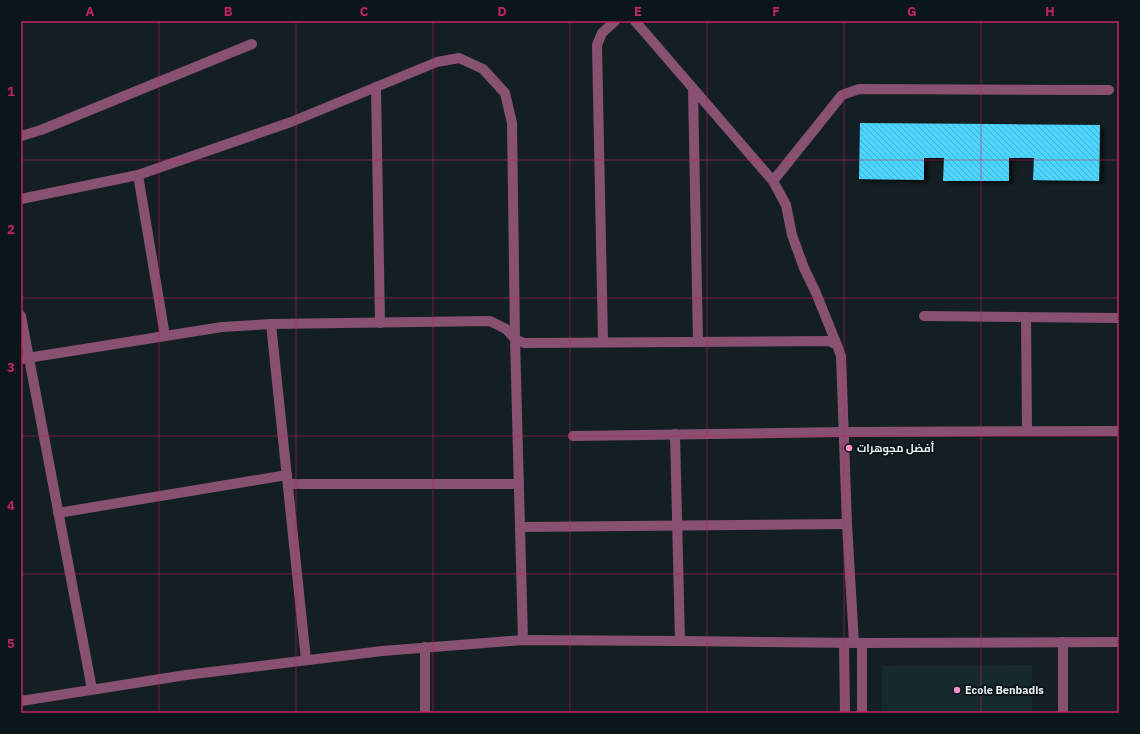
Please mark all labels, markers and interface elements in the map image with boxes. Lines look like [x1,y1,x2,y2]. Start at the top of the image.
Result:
text: A [86,3,95,20]
text: B [224,3,233,20]
text: C [360,3,369,20]
text: D [497,3,507,20]
text: E [634,3,642,20]
text: F [772,3,780,20]
text: G [907,3,917,20]
text: H [1045,3,1055,20]
text: 1 [7,83,15,100]
text: 2 [7,221,15,238]
text: 3 [7,359,15,376]
place label: أفضل مجوهرات [857,441,935,456]
marker: أفضل مجوهرات [844,443,854,453]
text: 4 [7,497,15,514]
text: 5 [7,635,15,652]
place label: Ecole Benbadis [965,683,1044,697]
marker: Ecole Benbadis [952,685,962,695]

